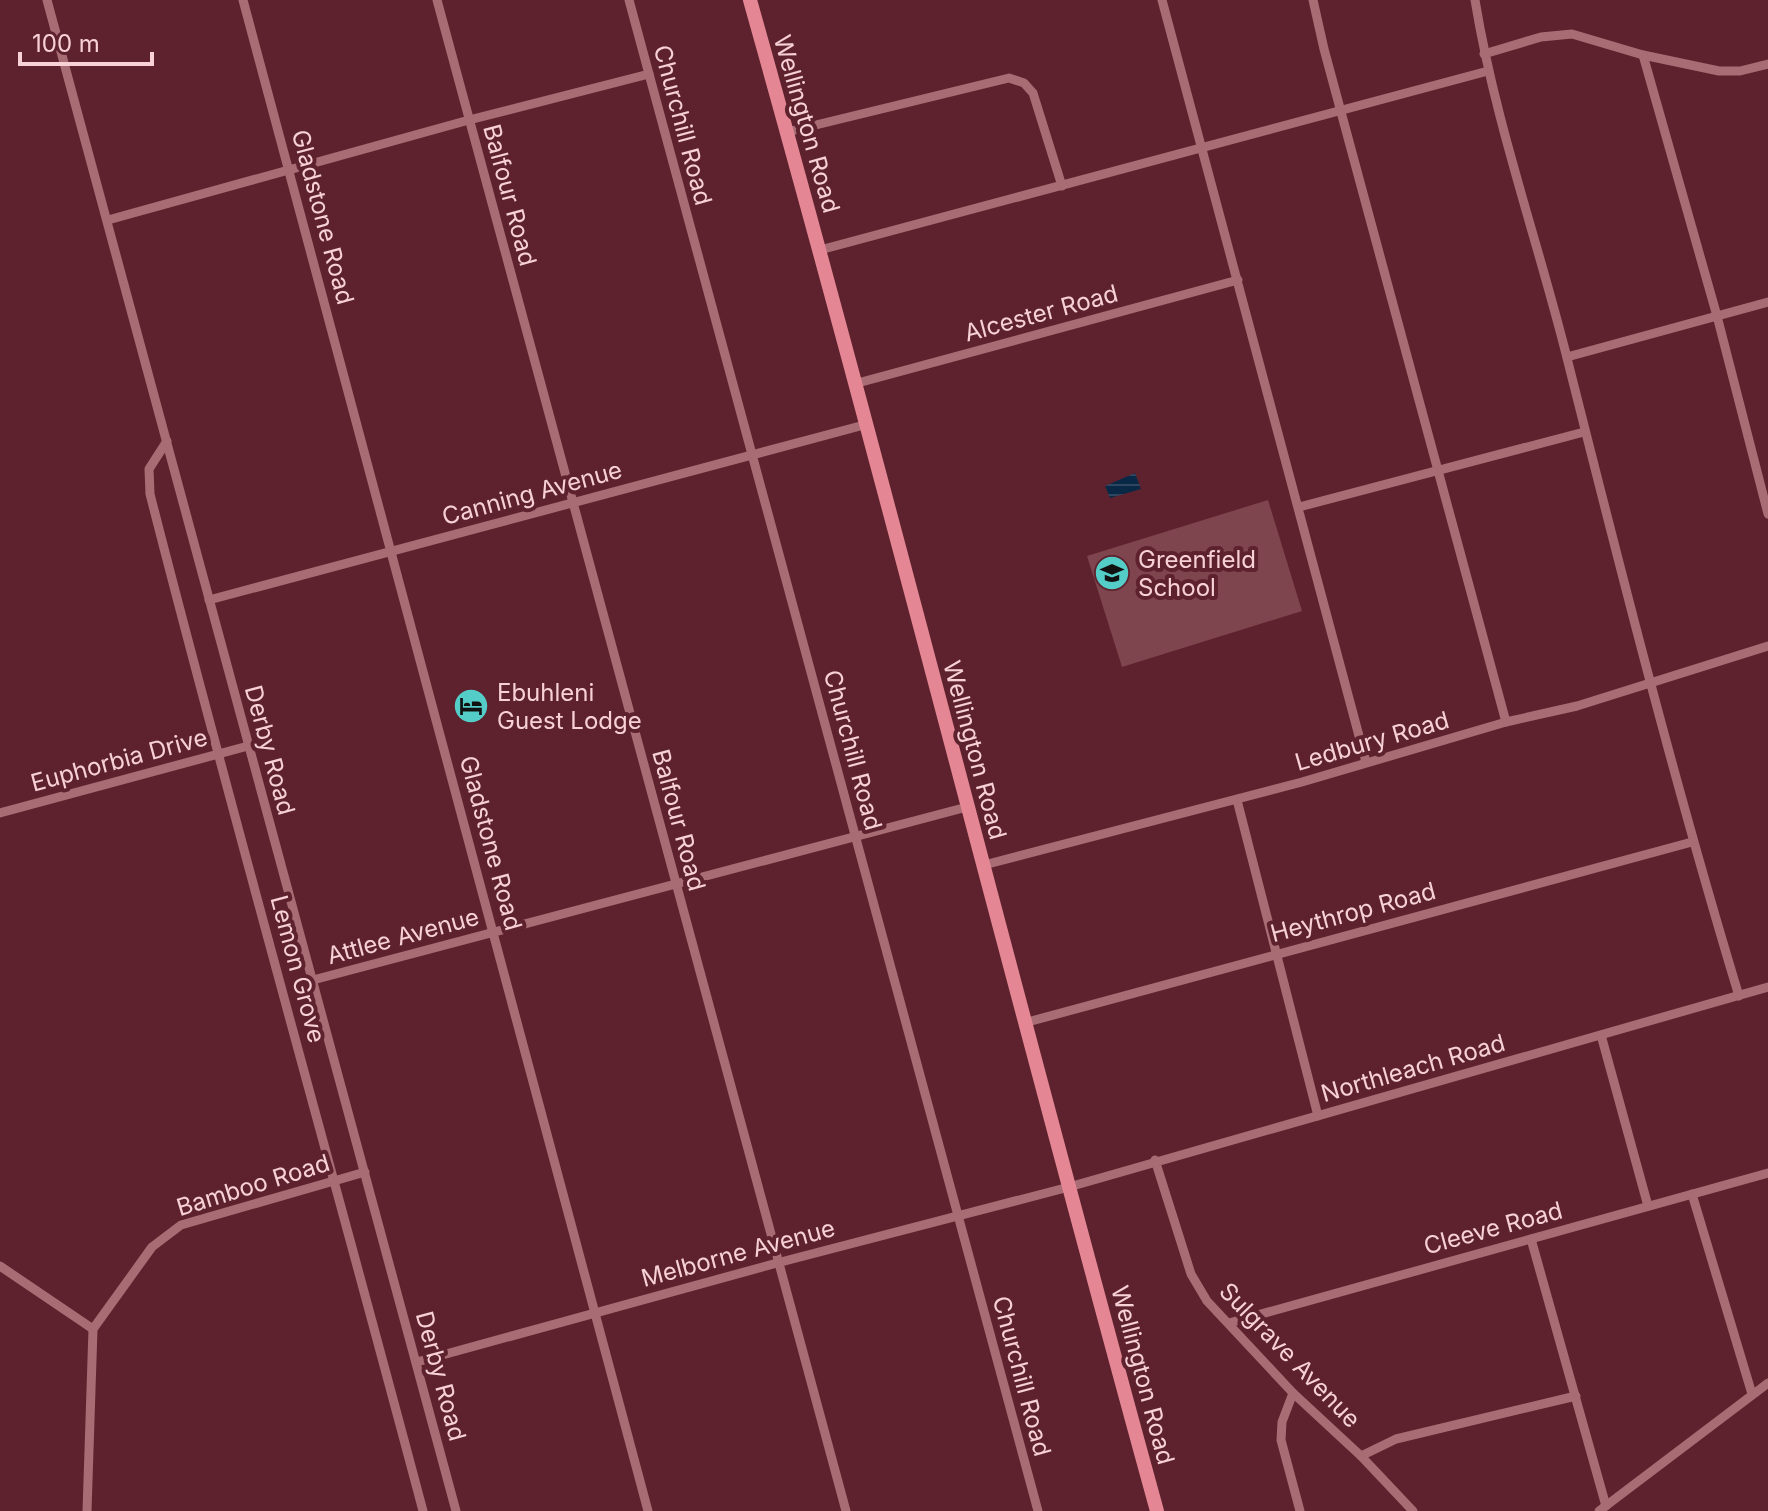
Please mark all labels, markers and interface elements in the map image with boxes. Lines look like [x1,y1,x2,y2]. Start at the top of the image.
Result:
scale bar [20,16,152,66]
text: 100 m [32,29,100,58]
street label: Wellington Road [768,32,846,216]
street label: Churchill Road [648,42,718,208]
street label: Balfour Road [477,121,543,269]
street label: Gladstone Road [286,127,360,307]
street label: Alcester Road [961,279,1121,347]
street label: Canning Avenue [439,455,625,531]
place label: Greenfield School [1138,545,1256,602]
school or university icon: Greenfield School [1093,554,1131,592]
street label: Wellington Road [937,658,1013,842]
street label: Churchill Road [818,667,888,833]
place label: Ebuhleni Guest Lodge [497,678,642,735]
street label: Derby Road [239,682,301,818]
hotel icon: Ebuhleni Guest Lodge [452,687,490,725]
street label: Ledbury Road [1292,705,1452,777]
street label: Euphorbia Drive [28,722,210,798]
street label: Balfour Road [646,746,712,894]
street label: Gladstone Road [454,753,528,933]
street label: Heythrop Road [1267,876,1439,948]
street label: Lemon Grove [264,892,332,1046]
street label: Attlee Avenue [324,902,482,970]
street label: Northleach Road [1318,1028,1508,1108]
street label: Bamboo Road [173,1148,333,1222]
street label: Cleeve Road [1420,1196,1566,1260]
street label: Melborne Avenue [638,1213,838,1293]
street label: Sulgrave Avenue [1213,1276,1367,1434]
street label: Wellington Road [1105,1283,1181,1467]
street label: Churchill Road [987,1293,1057,1459]
street label: Derby Road [410,1308,472,1444]

